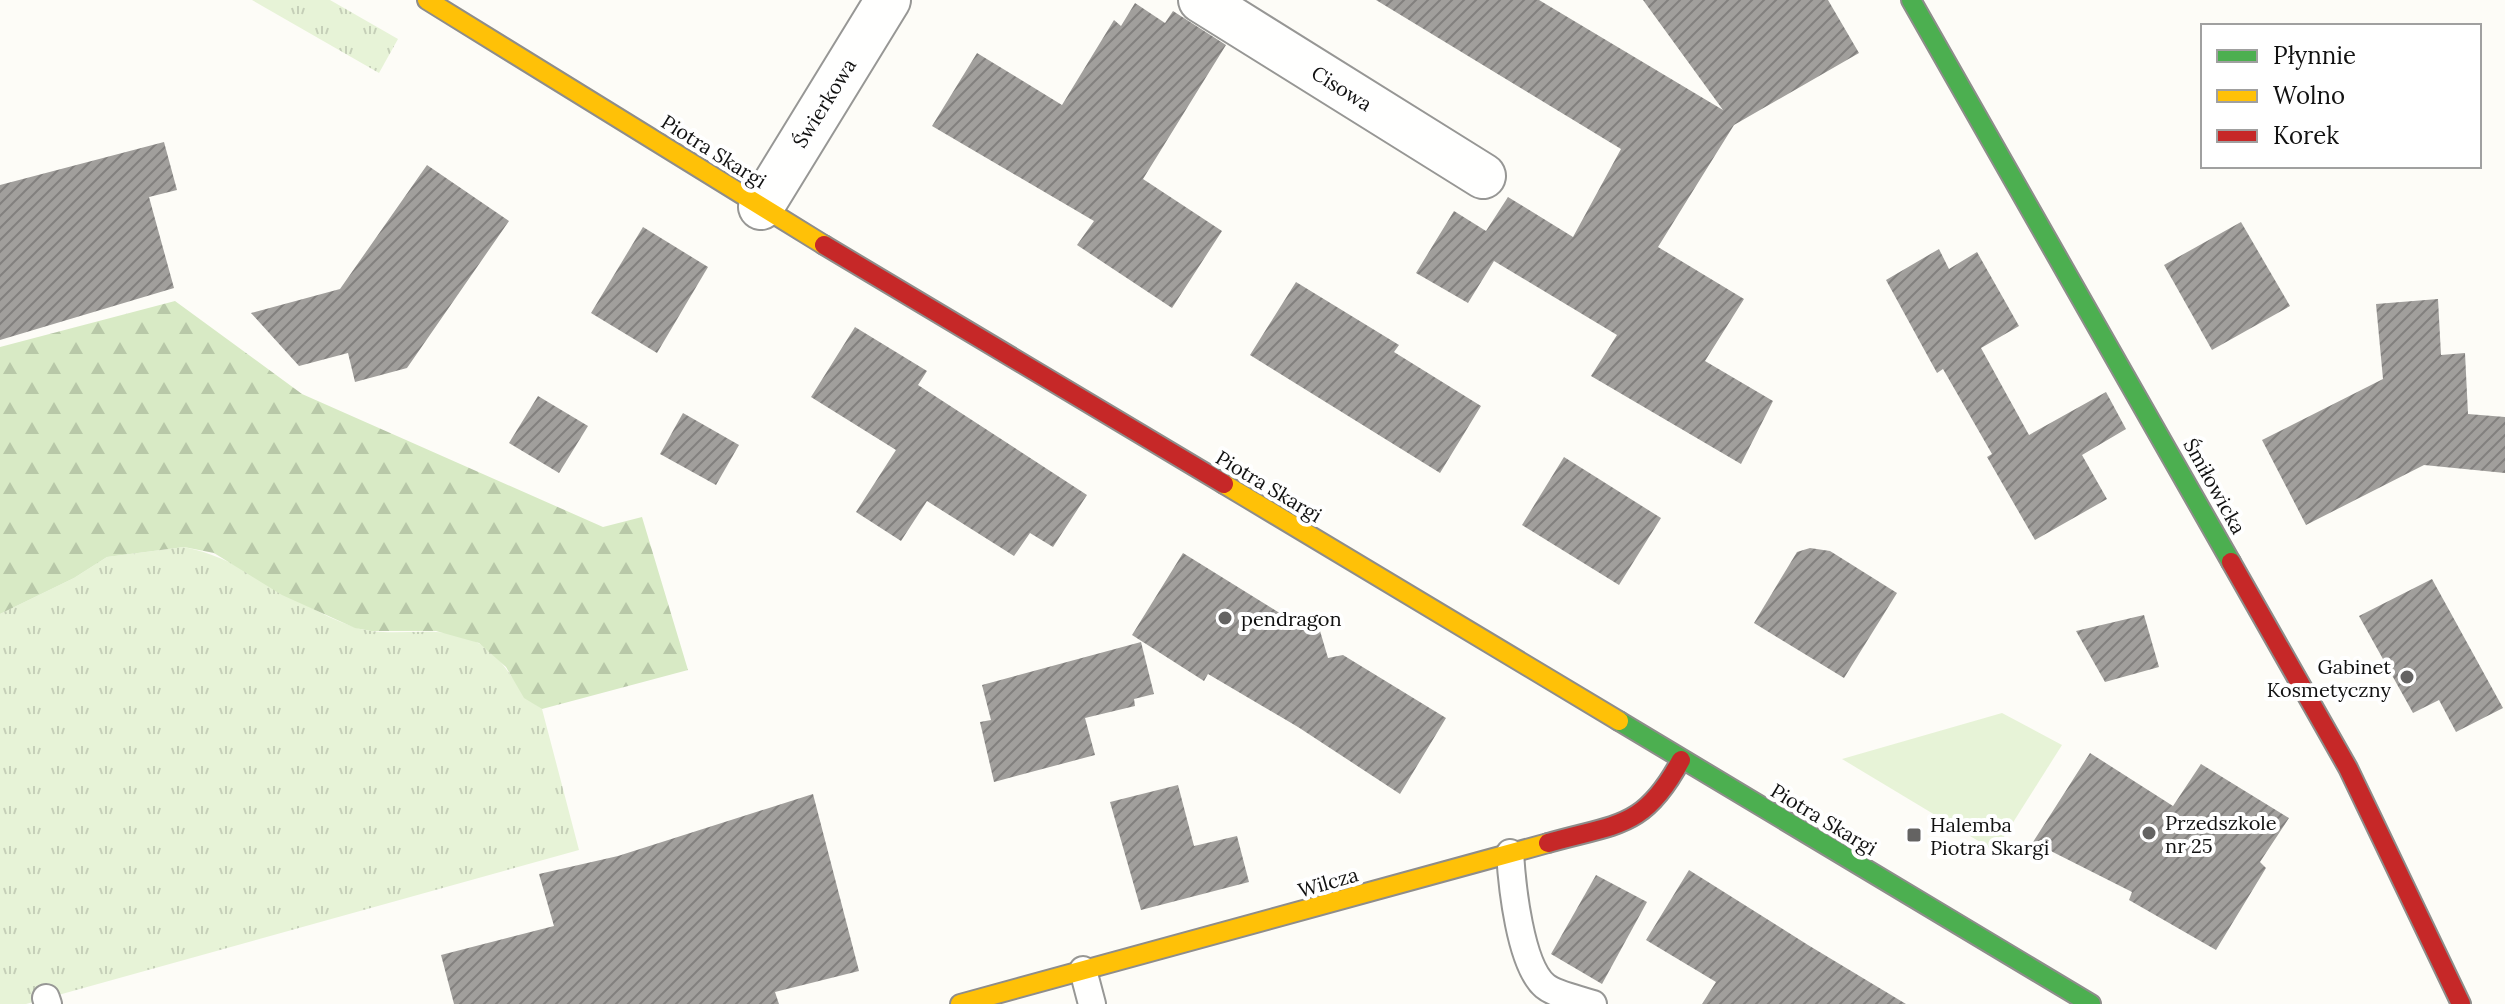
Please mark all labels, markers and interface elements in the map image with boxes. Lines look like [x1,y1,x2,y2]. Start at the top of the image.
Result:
legend [2201,24,2481,168]
text: Płynnie [2273,40,2356,71]
street label: Świerkowa [787,54,861,152]
street label: Cisowa [1307,60,1377,116]
text: Wolno [2273,80,2345,111]
street label: Piotra Skargi [657,109,771,193]
text: Korek [2273,120,2339,151]
street label: Śmiłowicka [2178,434,2252,538]
street label: Piotra Skargi [1211,445,1327,527]
place label: pendragon [1241,606,1342,631]
marker: pendragon [1216,609,1234,627]
place label: Gabinet Kosmetyczny [2267,654,2391,702]
marker: Gabinet Kosmetyczny [2398,668,2416,686]
street label: Piotra Skargi [1766,778,1882,860]
place label: Przedszkole nr 25 [2165,810,2277,858]
place label: Halemba Piotra Skargi [1930,812,2049,860]
marker: Przedszkole nr 25 [2140,824,2158,842]
marker: Halemba Piotra Skargi [1905,826,1923,844]
street label: Wilcza [1295,861,1361,903]

